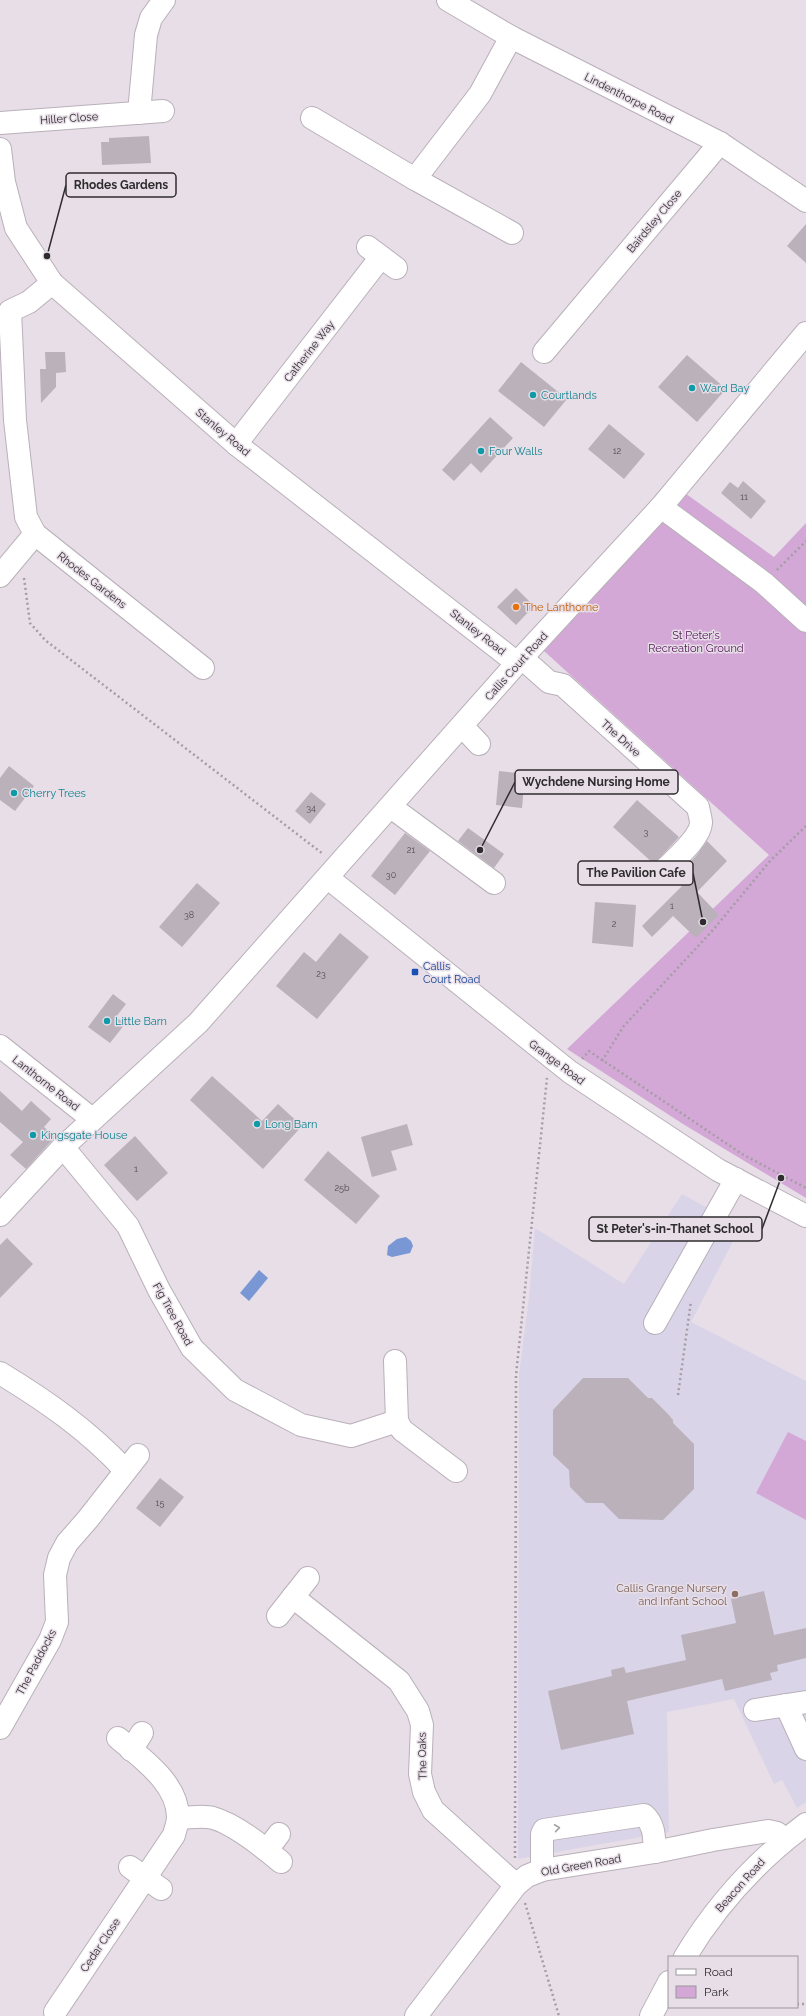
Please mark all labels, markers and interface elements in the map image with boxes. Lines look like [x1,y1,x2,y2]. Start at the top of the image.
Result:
street label: Lindenthorpe Road [582,70,675,127]
street label: Hiller Close [40,110,99,127]
callout: Rhodes Gardens [66,173,176,197]
text: Rhodes Gardens [74,178,168,192]
street label: Bairdsley Close [624,187,685,255]
street label: Catherine Way [281,318,337,385]
place label: Ward Bay [700,382,749,395]
marker: Ward Bay [687,383,697,393]
place label: Courtlands [541,389,597,402]
marker: Courtlands [528,390,538,400]
street label: Stanley Road [193,406,253,459]
place label: Four Walls [489,445,542,458]
marker: Four Walls [476,446,486,456]
house number: 12 [613,446,622,456]
house number: 11 [740,492,748,502]
street label: Rhodes Gardens [55,549,129,611]
place label: The Lanthorne [524,601,599,614]
marker: The Lanthorne [511,602,521,612]
street label: Stanley Road [447,607,508,658]
street label: Callis Court Road [482,629,551,703]
park label: St Peter's Recreation Ground [648,629,744,655]
street label: The Drive [598,717,643,760]
callout: Wychdene Nursing Home [515,770,678,794]
text: Wychdene Nursing Home [522,775,670,789]
place label: Cherry Trees [22,787,86,800]
marker: Cherry Trees [9,788,19,798]
house number: 34 [306,803,316,813]
house number: 3 [644,827,649,837]
house number: 21 [407,845,415,855]
callout: The Pavilion Cafe [578,861,693,885]
text: The Pavilion Cafe [586,866,686,880]
house number: 30 [386,870,397,880]
house number: 1 [670,901,674,911]
house number: 38 [184,910,194,920]
house number: 2 [612,919,617,929]
place label: Callis Court Road [423,960,481,986]
marker: Callis Court Road [410,967,420,977]
house number: 23 [316,969,326,979]
place label: Little Barn [115,1015,167,1028]
marker: Little Barn [102,1016,112,1026]
street label: Grange Road [526,1037,587,1088]
street label: Lanthorne Road [10,1053,82,1114]
place label: Long Barn [265,1118,317,1131]
marker: Long Barn [252,1119,262,1129]
place label: Kingsgate House [41,1129,128,1142]
marker: Kingsgate House [28,1130,38,1140]
house number: 1 [134,1164,138,1174]
house number: 25b [334,1183,350,1193]
callout: St Peter's-in-Thanet School [589,1217,762,1241]
text: St Peter's-in-Thanet School [597,1222,754,1236]
street label: Fig Tree Road [150,1281,195,1348]
house number: 15 [156,1498,164,1508]
place label: Callis Grange Nursery and Infant School [616,1582,727,1608]
marker: Callis Grange Nursery and Infant School [730,1589,740,1599]
street label: The Paddocks [14,1627,59,1697]
street label: The Oaks [416,1732,429,1780]
one-way arrow [554,1824,560,1833]
street label: Old Green Road [540,1852,622,1879]
street label: Beacon Road [713,1856,768,1915]
street label: Cedar Close [78,1915,123,1975]
legend [668,1956,798,2008]
text: Road [704,1965,733,1979]
text: Park [704,1985,729,1999]

